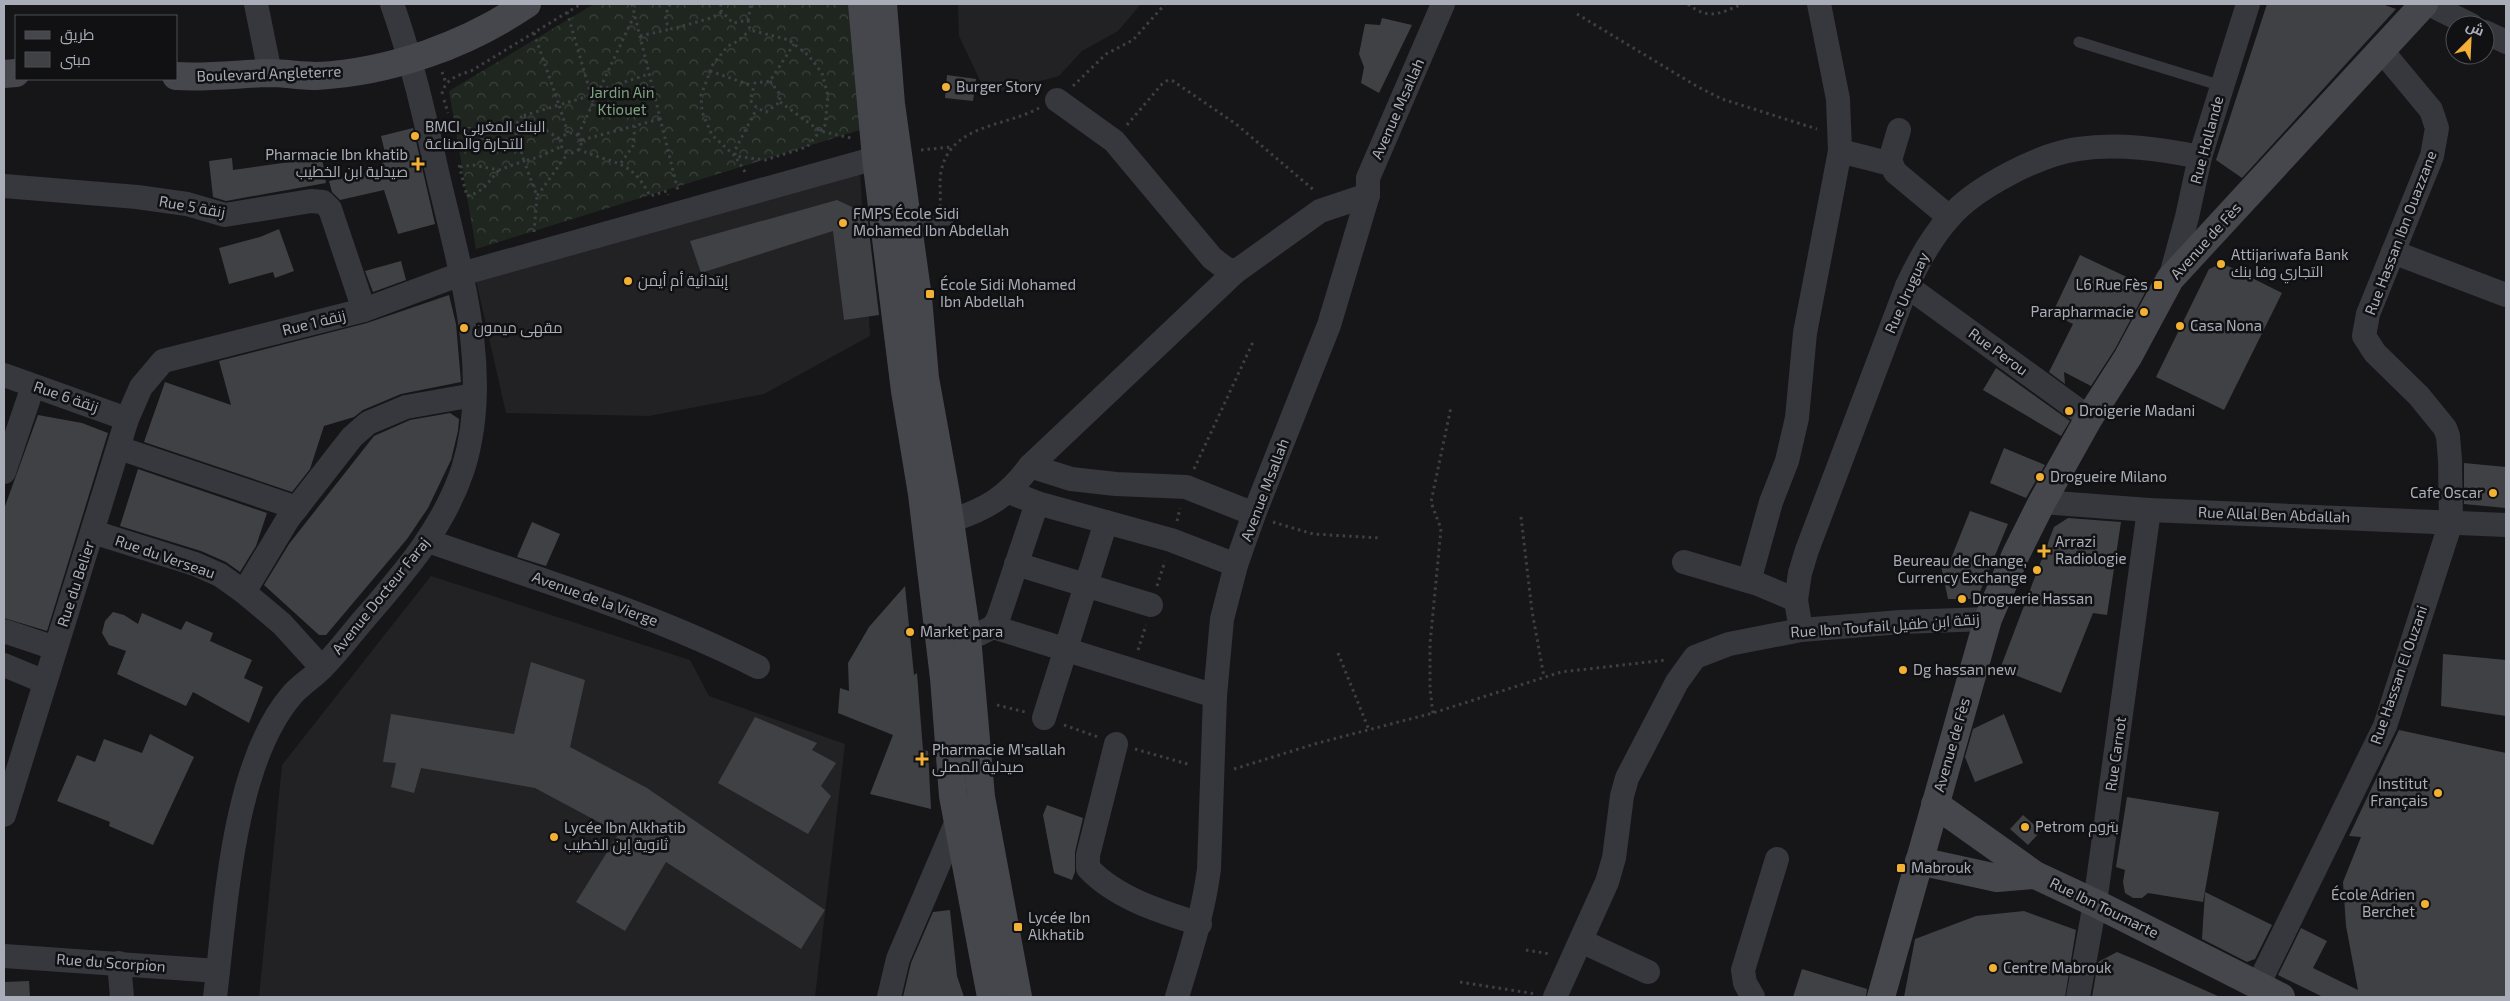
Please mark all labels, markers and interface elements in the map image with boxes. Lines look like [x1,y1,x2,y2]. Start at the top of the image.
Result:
legend [15,15,178,80]
north arrow [2445,15,2495,65]
text: ش [2463,16,2487,40]
text: طريق [60,25,94,45]
text: مبنى [60,50,91,70]
street label: Avenue Msallah [1367,55,1427,162]
street label: Boulevard Angleterre [196,61,342,85]
place label: Burger Story [956,77,1042,95]
marker: Burger Story [940,81,952,93]
park label: Jardin Ain Ktiouet [590,83,654,118]
street label: Rue Hollande [2186,94,2226,186]
place label: BMCI البنك المغربي للتجارة والصناعة [425,117,545,153]
marker: BMCI البنك المغربي للتجارة والصناعة [409,130,421,142]
place label: Pharmacie Ibn khatib صيدلية ابن الخطيب [265,145,408,182]
street label: Rue Hassan Ibn Ouazzane [2360,148,2440,317]
marker: Pharmacie Ibn khatib صيدلية ابن الخطيب [412,158,424,170]
street label: Rue 5 زنقة [158,191,227,222]
street label: Avenue de Fès [2166,198,2244,282]
place label: FMPS École Sidi Mohamed Ibn Abdellah [853,204,1009,239]
marker: FMPS École Sidi Mohamed Ibn Abdellah [837,217,849,229]
place label: Attijariwafa Bank التجاري وفا بنك [2231,245,2349,284]
street label: Rue Uruguay [1880,249,1932,336]
marker: Attijariwafa Bank التجاري وفا بنك [2215,258,2227,270]
place label: إبتدائية أم أيمن [638,271,728,291]
marker: إبتدائية أم أيمن [622,275,634,287]
place label: École Sidi Mohamed Ibn Abdellah [940,275,1076,310]
place label: L6 Rue Fès [2076,275,2148,293]
marker: L6 Rue Fès [2152,279,2164,291]
marker: École Sidi Mohamed Ibn Abdellah [924,288,936,300]
place label: Parapharmacie [2031,302,2134,320]
street label: Rue 1 زنقة [280,305,348,340]
marker: Parapharmacie [2138,306,2150,318]
place label: Casa Nona [2190,316,2262,334]
place label: مقهى ميمون [474,318,563,338]
marker: Casa Nona [2174,320,2186,332]
marker: مقهى ميمون [458,322,470,334]
street label: Rue Perou [1965,324,2032,379]
street label: Rue 6 زنقة [31,377,101,416]
place label: Droigerie Madani [2079,401,2195,419]
marker: Droigerie Madani [2063,405,2075,417]
street label: Avenue Msallah [1236,436,1292,544]
place label: Drogueire Milano [2050,467,2167,485]
marker: Drogueire Milano [2034,471,2046,483]
place label: Cafe Oscar [2410,483,2483,501]
marker: Cafe Oscar [2487,487,2499,499]
street label: Rue Allal Ben Abdallah [2198,502,2350,526]
street label: Rue du Verseau [113,531,218,582]
place label: Arrazi Radiologie [2055,532,2126,567]
street label: Avenue Docteur Faraj [328,533,434,658]
street label: Rue du Belier [53,538,97,629]
marker: Arrazi Radiologie [2037,544,2051,558]
place label: Beureau de Change, Currency Exchange [1893,551,2027,586]
marker: Beureau de Change, Currency Exchange [2031,564,2043,576]
street label: Avenue de la Vierge [530,567,661,629]
place label: Droguerie Hassan [1972,589,2093,607]
marker: Droguerie Hassan [1956,593,1968,605]
street label: Rue Hassan El Ouzani [2366,603,2430,747]
street label: Rue Ibn Toufail زنقة ابن طفيل [1790,609,1980,643]
place label: Market para [920,622,1003,640]
marker: Market para [904,626,916,638]
place label: Dg hassan new [1913,660,2016,678]
marker: Dg hassan new [1897,664,1909,676]
street label: Avenue de Fès [1929,696,1973,794]
street label: Rue Carnot [2101,715,2129,792]
place label: Pharmacie M'sallah صيدلية المصلى [932,740,1066,777]
marker: Pharmacie M'sallah صيدلية المصلى [916,753,928,765]
place label: Institut Français [2370,774,2428,810]
marker: Institut Français [2432,787,2444,799]
place label: Petrom بتروم [2035,817,2119,837]
place label: Lycée Ibn Alkhatib ثانوية إبن الخطيب [564,818,686,855]
marker: Petrom بتروم [2019,821,2031,833]
marker: Lycée Ibn Alkhatib ثانوية إبن الخطيب [548,831,560,843]
place label: Mabrouk [1911,858,1972,876]
marker: Mabrouk [1895,862,1907,874]
street label: Rue Ibn Toumarte [2047,873,2162,941]
place label: École Adrien Berchet [2331,885,2415,920]
marker: École Adrien Berchet [2419,898,2431,910]
place label: Lycée Ibn Alkhatib [1028,908,1090,943]
marker: Lycée Ibn Alkhatib [1012,921,1024,933]
street label: Rue du Scorpion [56,949,166,975]
place label: Centre Mabrouk [2003,958,2112,976]
marker: Centre Mabrouk [1987,962,1999,974]

